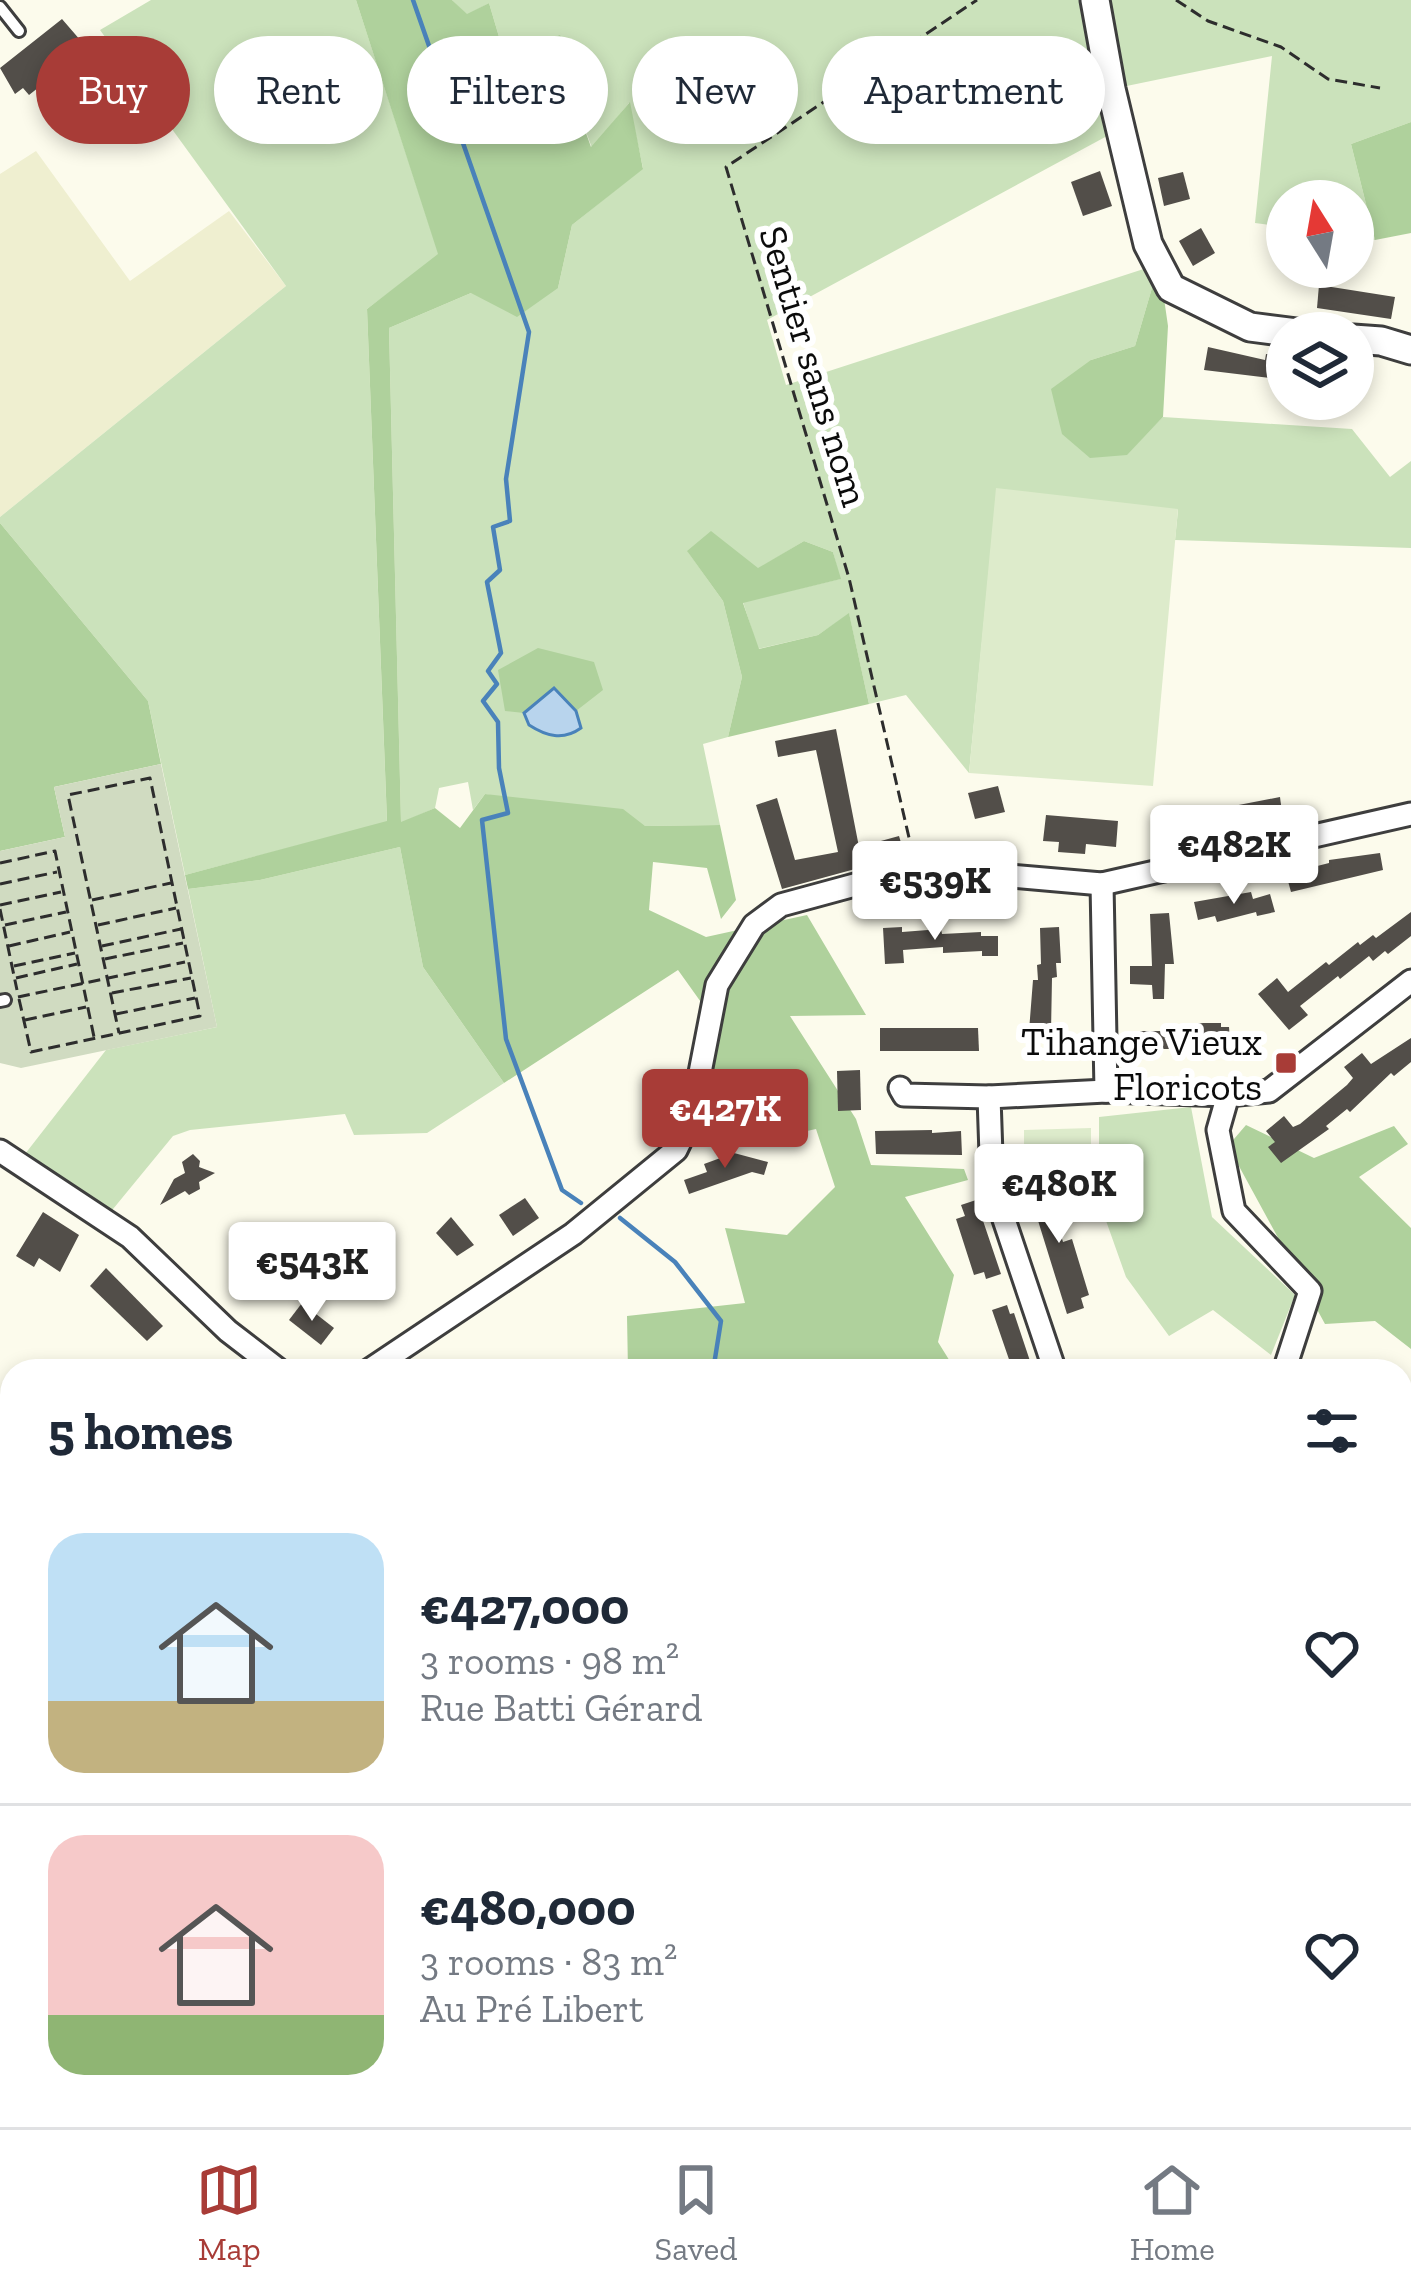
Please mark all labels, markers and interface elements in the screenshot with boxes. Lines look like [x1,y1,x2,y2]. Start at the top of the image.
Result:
chip: Buy [36,36,190,144]
chip: Rent [214,36,383,144]
chip: Filters [407,36,608,144]
chip: New [632,36,798,144]
chip: Apartment [822,36,1105,144]
north arrow [1266,180,1374,288]
map controls [1266,180,1374,420]
street label: Sentier sans nom [749,220,879,512]
button: layers [1266,312,1374,420]
pin: €482K [1150,805,1318,907]
text: €482K [1177,820,1291,867]
pin: €539K [851,841,1019,943]
text: €539K [879,856,991,903]
place label: Tihange Vieux Floricots [1021,1018,1262,1110]
marker: Tihange Vieux Floricots [1273,1050,1299,1076]
pin: €427K [641,1069,809,1171]
text: €427K [669,1084,781,1131]
pin: €480K [975,1144,1143,1246]
text: €480K [1001,1159,1117,1206]
pin: €543K [228,1222,396,1324]
text: €543K [256,1237,368,1284]
icon: filters [1299,1398,1365,1464]
text: 5 homes [48,1401,233,1462]
text: €427,000 [420,1576,629,1637]
icon: home [144,1581,288,1725]
icon: heart [1299,1620,1365,1686]
text: 3 rooms · 98 m² [420,1637,679,1684]
text: Rue Batti Gérard [420,1684,703,1731]
text: €480,000 [420,1877,636,1938]
icon: home [144,1883,288,2027]
icon: heart [1299,1922,1365,1988]
text: 3 rooms · 83 m² [420,1938,677,1985]
text: Au Pré Libert [420,1985,643,2032]
tab: Map [196,2157,262,2268]
tab: Saved [655,2157,737,2268]
tab: Home [1130,2157,1215,2268]

